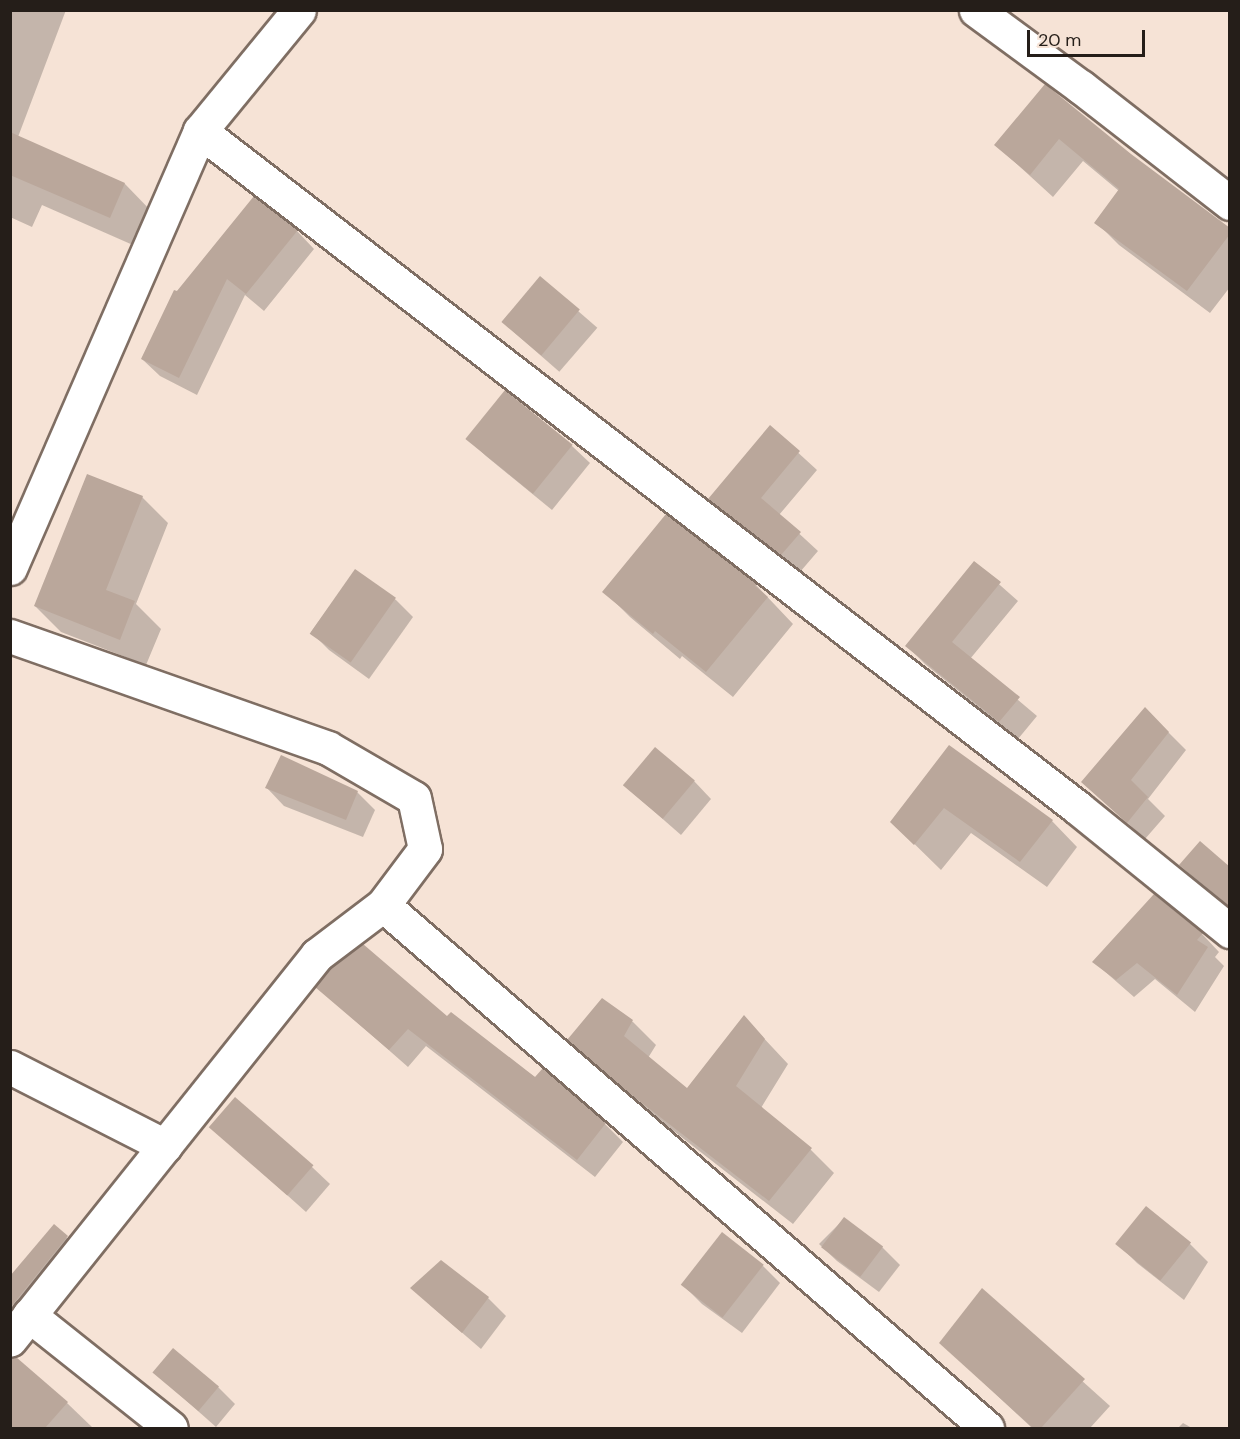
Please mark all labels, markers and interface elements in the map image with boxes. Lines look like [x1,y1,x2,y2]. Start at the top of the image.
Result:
scale bar [1030,18,1148,56]
text: 20 m [1038,28,1081,52]

